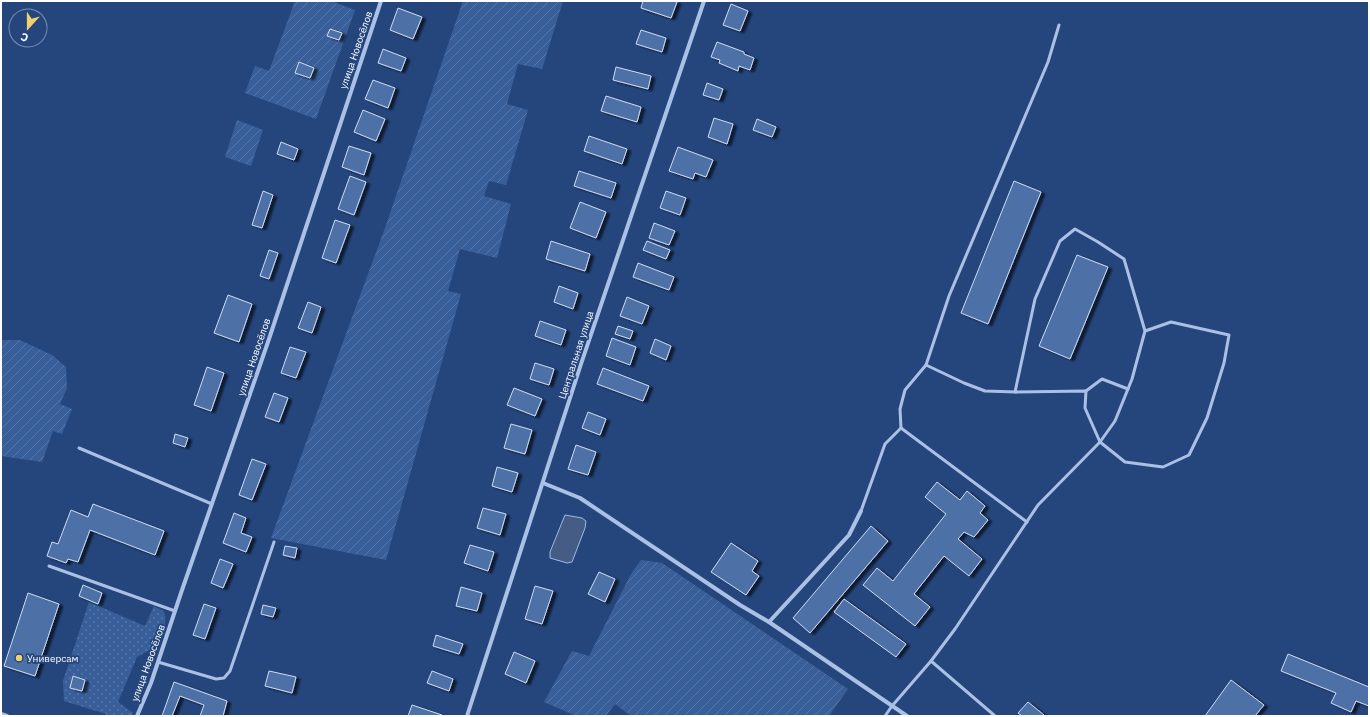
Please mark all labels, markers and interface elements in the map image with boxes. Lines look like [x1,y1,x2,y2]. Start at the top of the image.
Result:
north arrow [8,8,48,48]
street label: улица Новосёлов [337,9,375,91]
text: С [19,30,30,45]
street label: Центральная улица [556,309,597,401]
street label: улица Новосёлов [235,316,273,398]
street label: улица Новосёлов [128,623,168,703]
place label: Универсам [27,652,79,665]
marker: Универсам [14,653,24,663]

